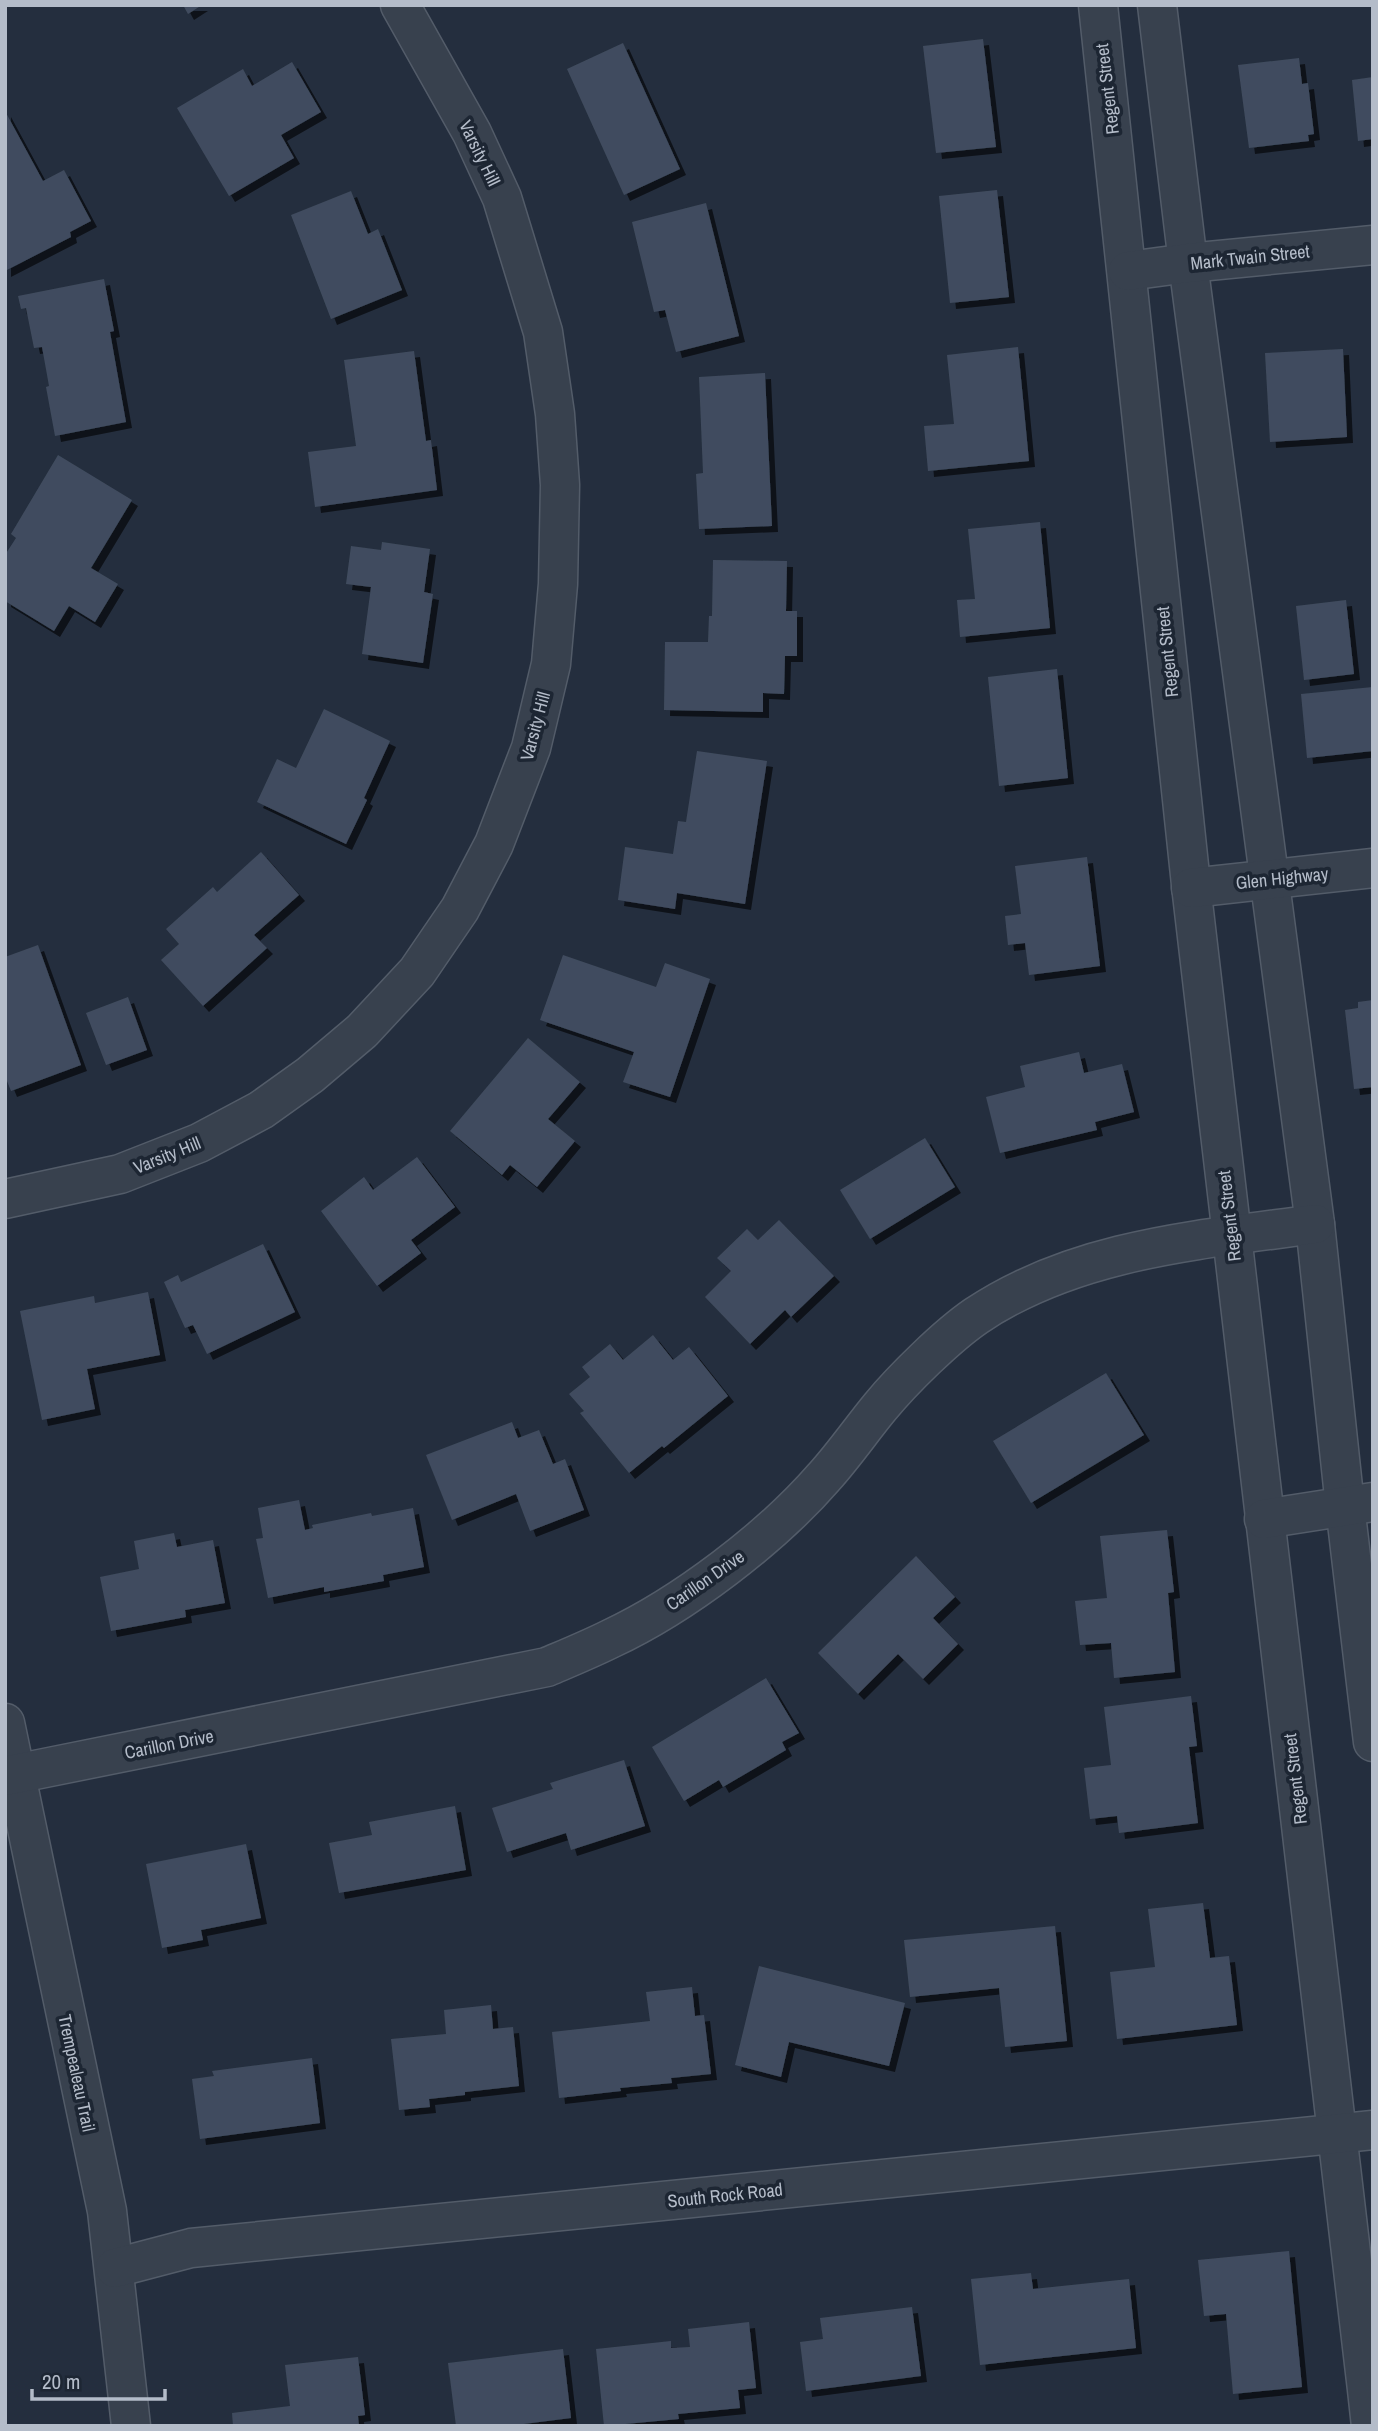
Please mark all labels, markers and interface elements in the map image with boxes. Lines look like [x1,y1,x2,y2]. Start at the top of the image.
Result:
street label: Regent Street [1089,42,1125,136]
street label: Varsity Hill [453,116,507,190]
street label: Mark Twain Street [1189,238,1311,276]
street label: Regent Street [1150,605,1184,699]
street label: Varsity Hill [514,689,556,763]
street label: Glen Highway [1235,861,1330,895]
street label: Varsity Hill [130,1130,204,1180]
street label: Regent Street [1211,1169,1247,1263]
street label: Carillon Drive [661,1544,749,1616]
street label: Carillon Drive [122,1723,216,1765]
street label: Regent Street [1277,1732,1313,1826]
street label: Trempealeau Trail [52,2012,102,2134]
street label: South Rock Road [666,2177,784,2213]
scale bar [32,2358,164,2402]
text: 20 m [42,2367,80,2396]

